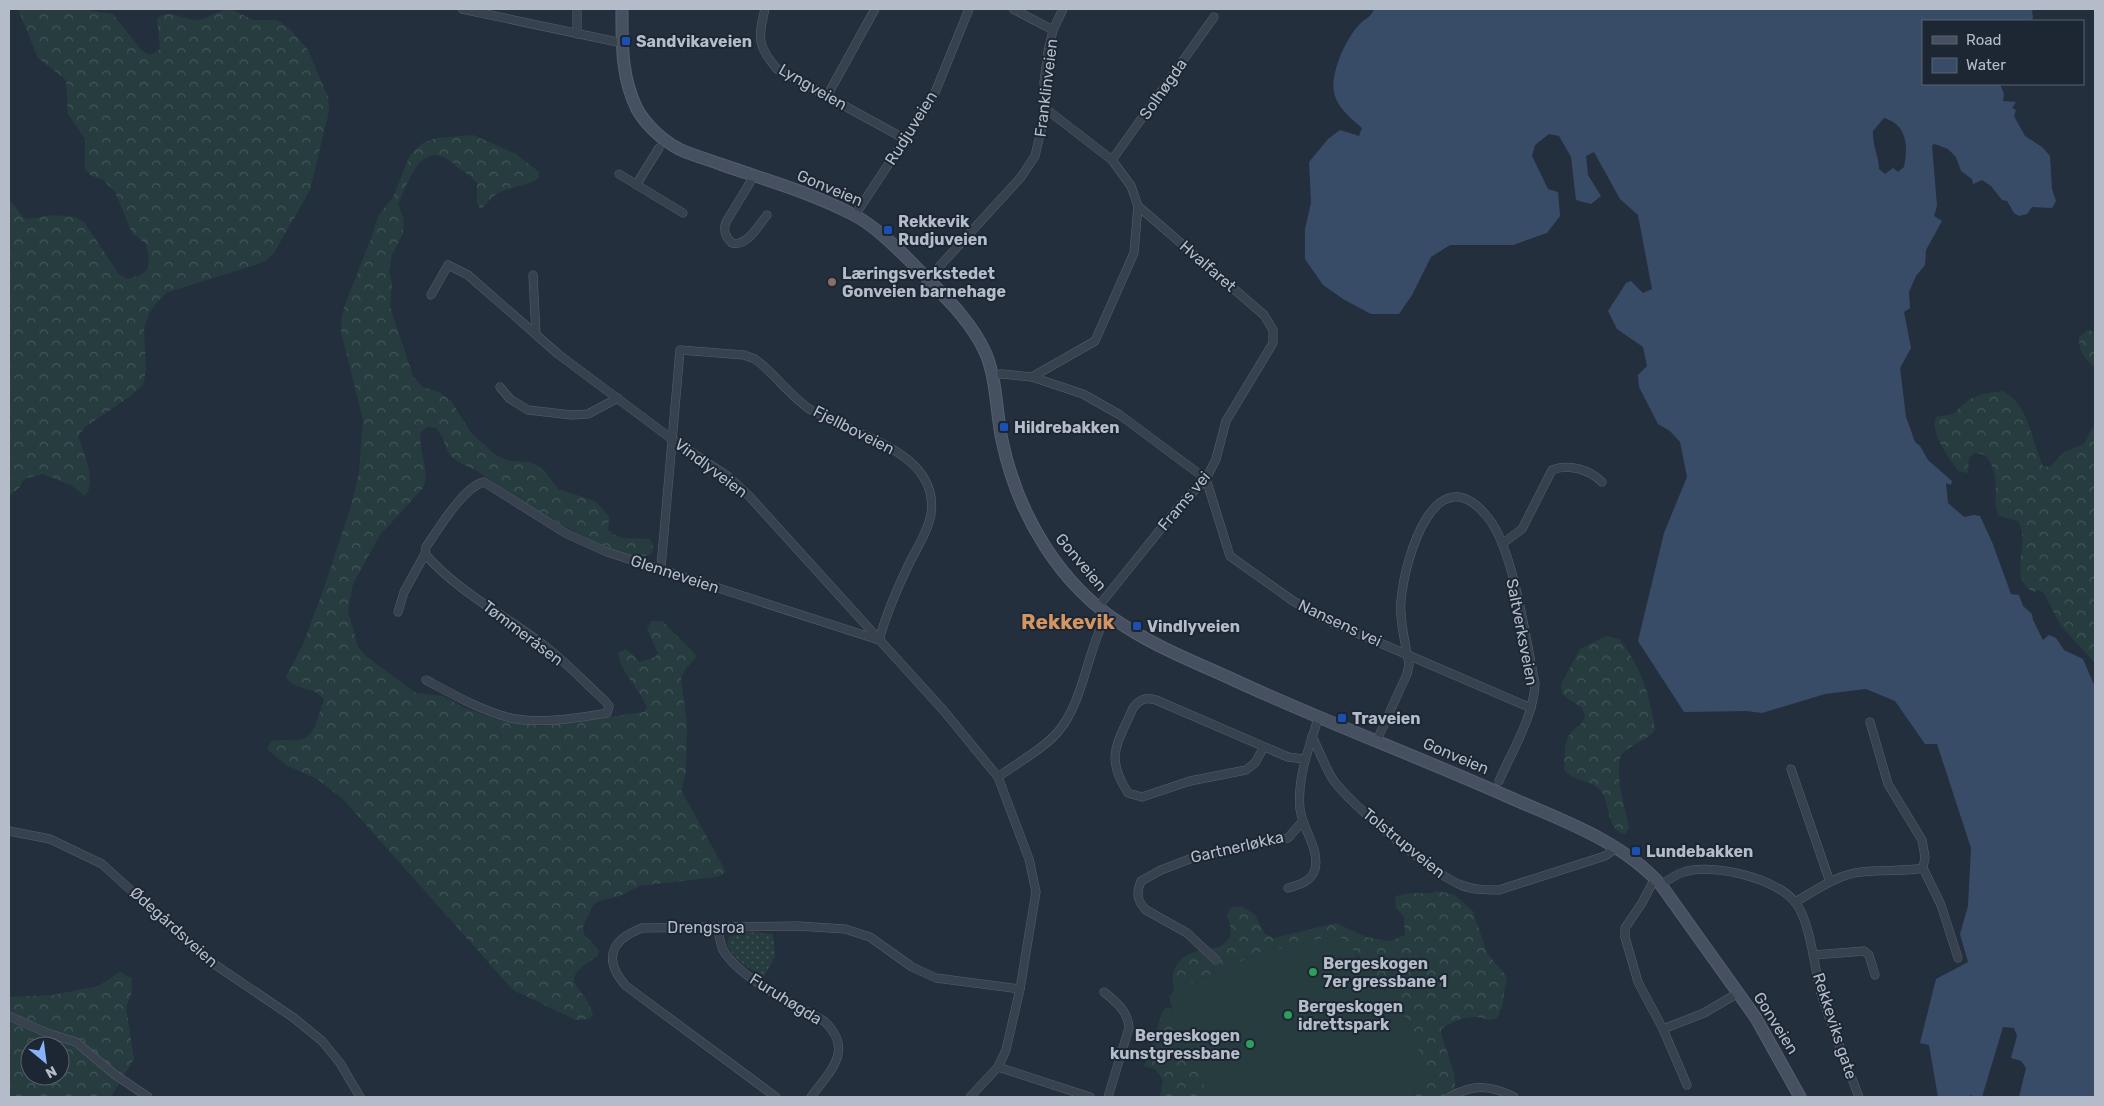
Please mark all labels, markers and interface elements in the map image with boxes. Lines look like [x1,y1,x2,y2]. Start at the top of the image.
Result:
legend [1922,20,2084,85]
text: Road [1966,31,2002,49]
place label: Sandvikaveien [636,32,752,51]
marker: Sandvikaveien [620,35,632,47]
street label: Franklinveien [1031,38,1061,138]
street label: Solhøgda [1135,55,1191,123]
text: Water [1966,56,2006,74]
street label: Lyngveien [776,60,850,114]
street label: Rudjuveien [881,88,941,168]
street label: Gonveien [794,166,866,210]
place label: Rekkevik Rudjuveien [898,212,988,249]
marker: Rekkevik Rudjuveien [882,224,894,236]
street label: Hvalfaret [1176,236,1240,296]
place label: Læringsverkstedet Gonveien barnehage [842,264,1006,301]
marker: Læringsverkstedet Gonveien barnehage [826,276,838,288]
street label: Fjellboveien [810,401,898,459]
place label: Hildrebakken [1014,418,1120,437]
marker: Hildrebakken [998,421,1010,433]
street label: Vindlyveien [671,434,751,502]
street label: Frams vei [1154,468,1214,534]
street label: Gonveien [1051,529,1111,595]
street label: Glenneveien [628,551,722,597]
street label: Saltverksveien [1502,577,1542,687]
street label: Nansens vei [1295,595,1385,651]
street label: Tømmeråsen [479,597,567,669]
district label: Rekkevik [1021,609,1116,634]
place label: Vindlyveien [1147,617,1240,636]
marker: Vindlyveien [1131,620,1143,632]
place label: Traveien [1352,709,1421,728]
marker: Traveien [1336,712,1348,724]
street label: Gonveien [1420,734,1492,778]
street label: Tolstrupveien [1359,804,1449,882]
street label: Gartnerløkka [1189,827,1285,867]
place label: Lundebakken [1646,842,1753,861]
marker: Lundebakken [1630,845,1642,857]
street label: Ødegårdsveien [126,883,222,971]
street label: Drengsroa [667,918,745,937]
place label: Bergeskogen 7er gressbane 1 [1323,954,1447,991]
marker: Bergeskogen 7er gressbane 1 [1307,966,1319,978]
street label: Furuhøgda [746,969,826,1029]
street label: Rekkeviks gate [1809,970,1861,1082]
street label: Gonveien [1749,988,1803,1058]
place label: Bergeskogen idrettspark [1298,997,1403,1034]
marker: Bergeskogen idrettspark [1282,1009,1294,1021]
place label: Bergeskogen kunstgressbane [1110,1026,1240,1063]
north arrow [20,1036,70,1086]
marker: Bergeskogen kunstgressbane [1244,1038,1256,1050]
text: N [43,1062,60,1082]

